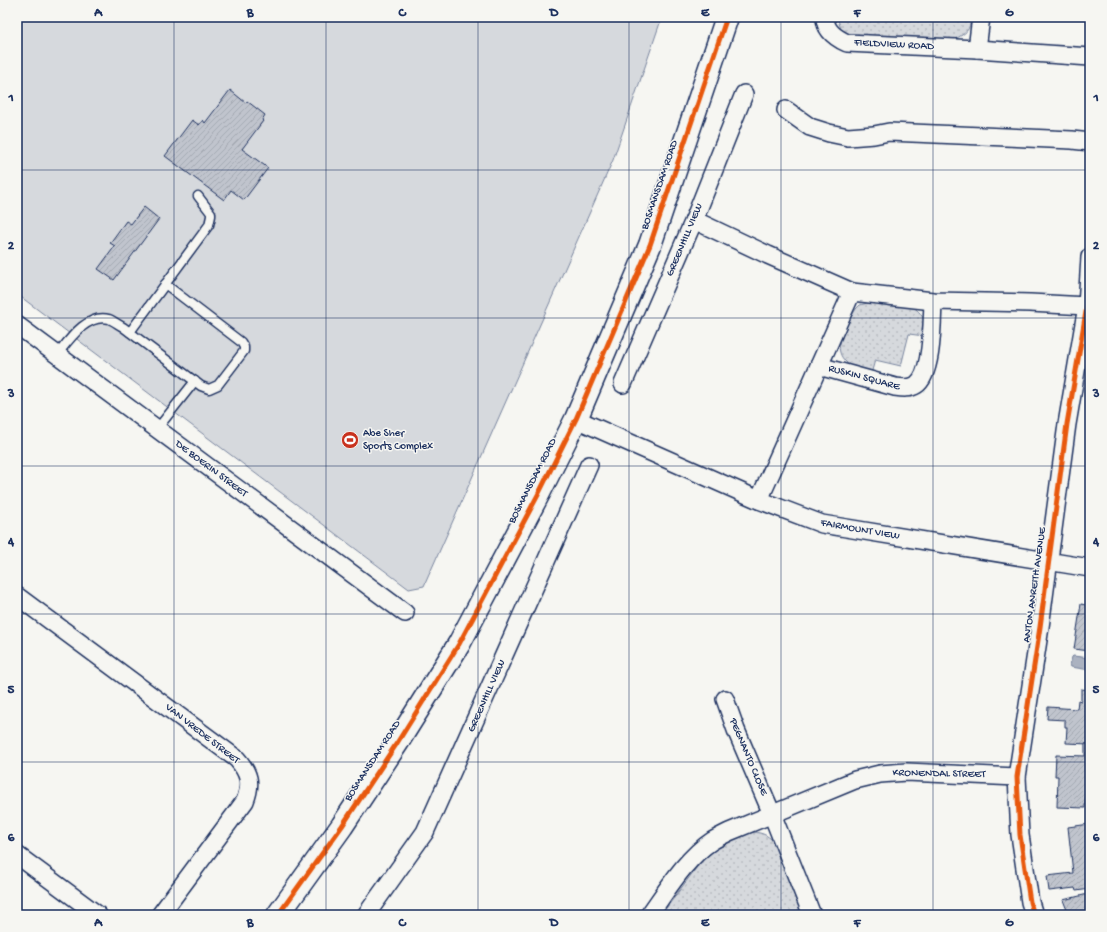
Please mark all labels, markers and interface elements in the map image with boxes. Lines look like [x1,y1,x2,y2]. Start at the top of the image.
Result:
text: A [93,6,103,21]
text: B [246,6,255,21]
text: C [397,6,407,21]
text: D [549,6,559,21]
text: E [701,6,710,21]
text: F [853,6,862,21]
text: G [1005,6,1014,21]
street label: FIELDVIEW ROAD [853,37,935,53]
text: 1 [7,91,14,106]
text: 1 [1092,91,1099,106]
street label: BOSMANSDAM ROAD [639,138,681,232]
street label: GREENHILL VIEW [664,202,706,278]
text: 2 [8,239,15,254]
text: 2 [1093,239,1100,254]
street label: RUSKIN SQUARE [827,363,902,394]
text: 3 [7,387,15,402]
text: 3 [1092,387,1100,402]
place label: Abe Sher Sports Complex [363,428,433,453]
sports icon: Abe Sher Sports Complex [340,430,360,450]
street label: BOSMANSDAM ROAD [506,436,560,526]
street label: DE BOERIN STREET [172,437,250,500]
street label: FAIRMOUNT VIEW [819,517,900,543]
street label: ANTON ANREITH AVENUE [1021,525,1049,643]
text: 4 [7,535,15,550]
text: 4 [1092,535,1100,550]
street label: GREENHILL VIEW [466,658,508,734]
text: 5 [8,683,15,698]
text: 5 [1093,683,1100,698]
street label: VAN VREDE STREET [162,701,242,767]
street label: PEGNANTO CLOSE [726,716,770,798]
street label: BOSMANSDAM ROAD [342,718,404,804]
street label: KRONENDAL STREET [892,767,986,781]
text: 6 [8,831,15,846]
text: 6 [1093,831,1100,846]
text: A [93,916,103,931]
text: B [246,916,255,931]
text: C [397,916,407,931]
text: D [549,916,559,931]
text: E [701,916,710,931]
text: F [853,916,862,931]
text: G [1005,916,1014,931]

